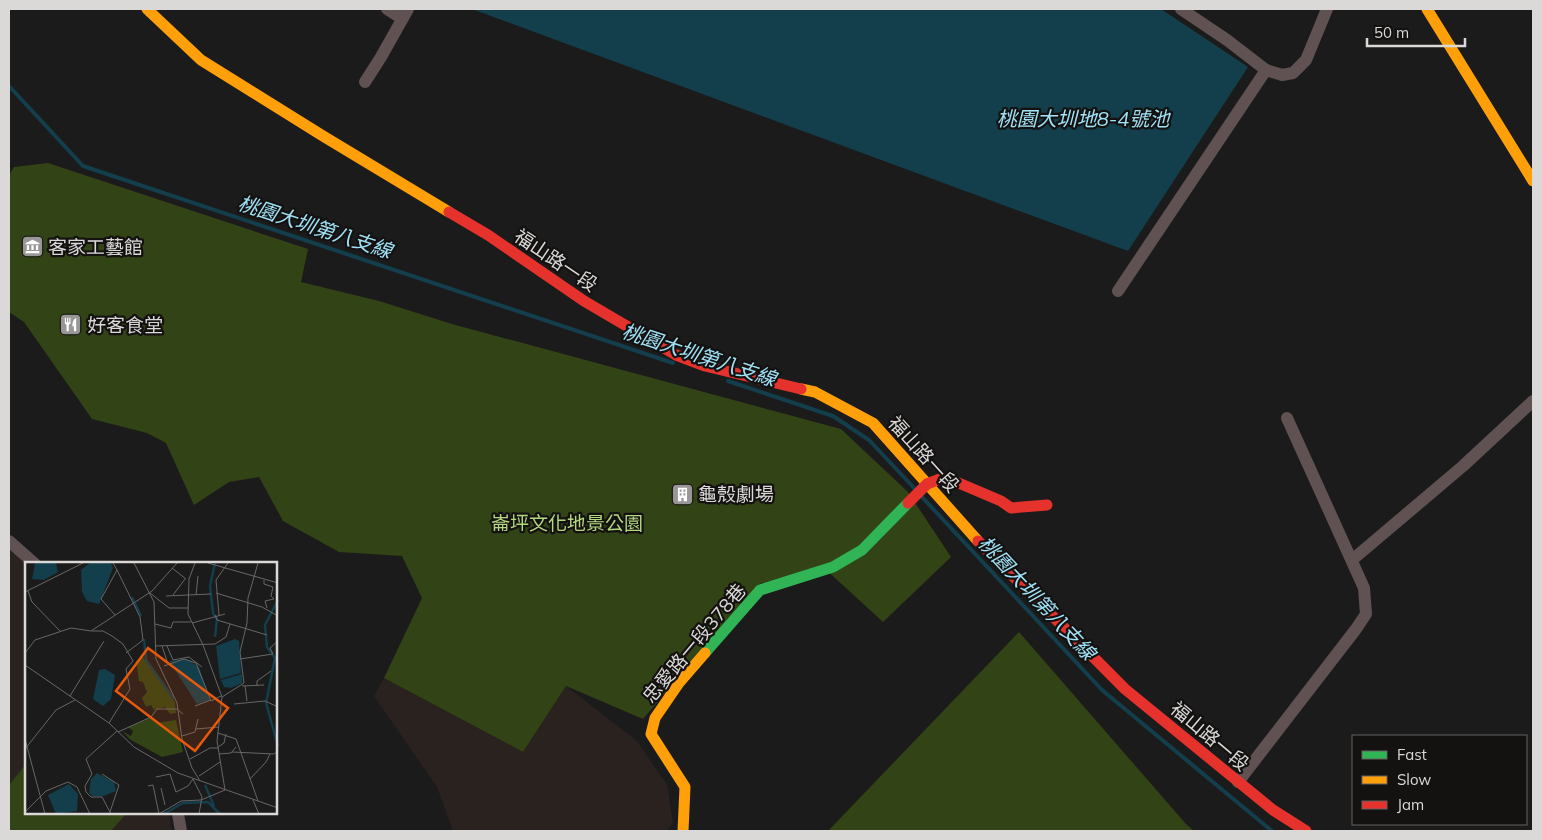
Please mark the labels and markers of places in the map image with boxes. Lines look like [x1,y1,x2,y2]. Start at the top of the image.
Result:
museum icon: 客家工藝館 [20,235,44,259]
place label: 客家工藝館 [48,235,143,259]
restaurant icon: 好客食堂 [59,313,83,337]
place label: 好客食堂 [87,313,163,337]
building icon: 龜殼劇場 [670,482,694,506]
place label: 龜殼劇場 [698,482,774,506]

